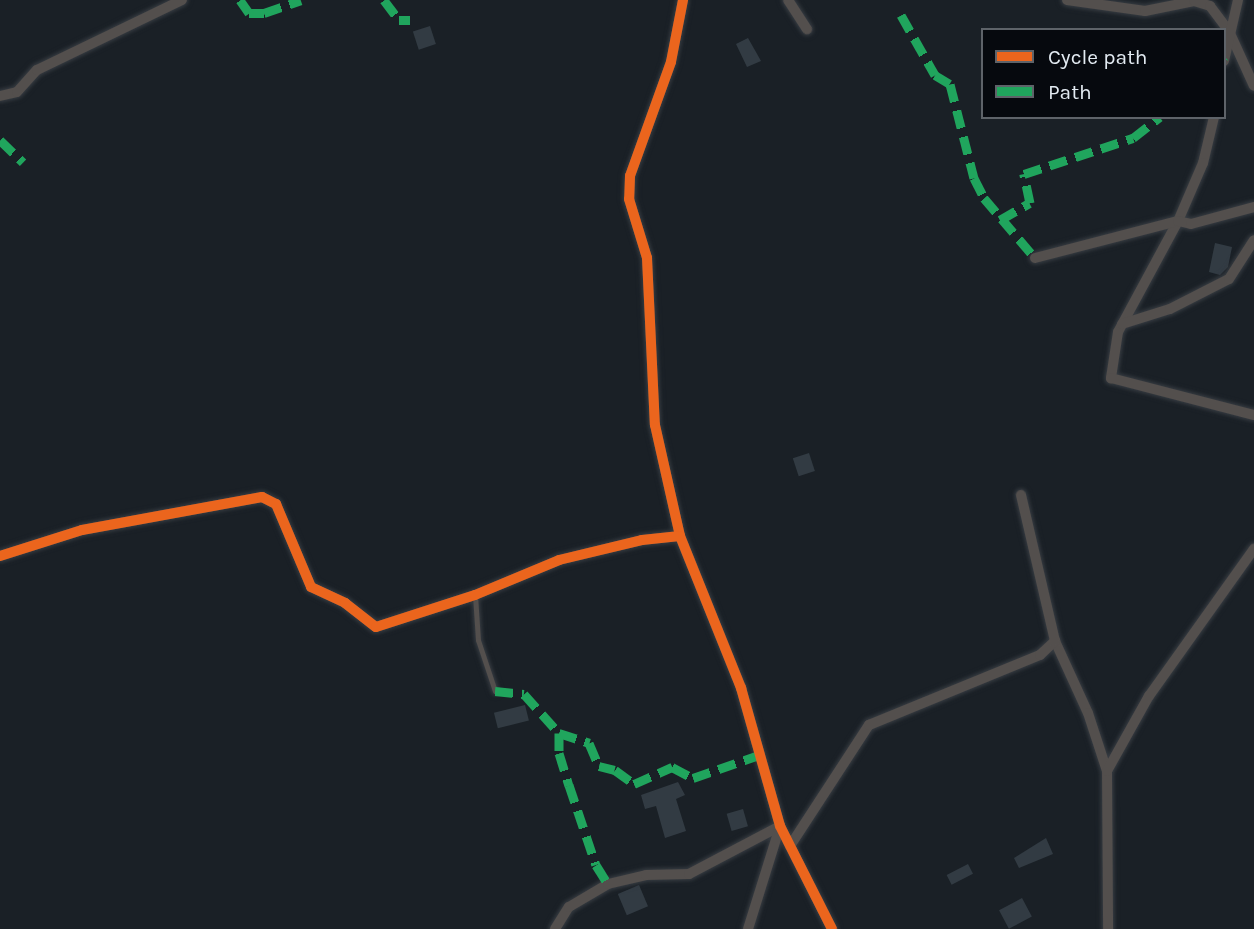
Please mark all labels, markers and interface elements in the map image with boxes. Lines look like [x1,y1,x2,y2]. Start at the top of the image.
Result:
legend [981,28,1226,119]
text: Cycle path [1048,45,1148,69]
text: Path [1048,80,1092,104]

